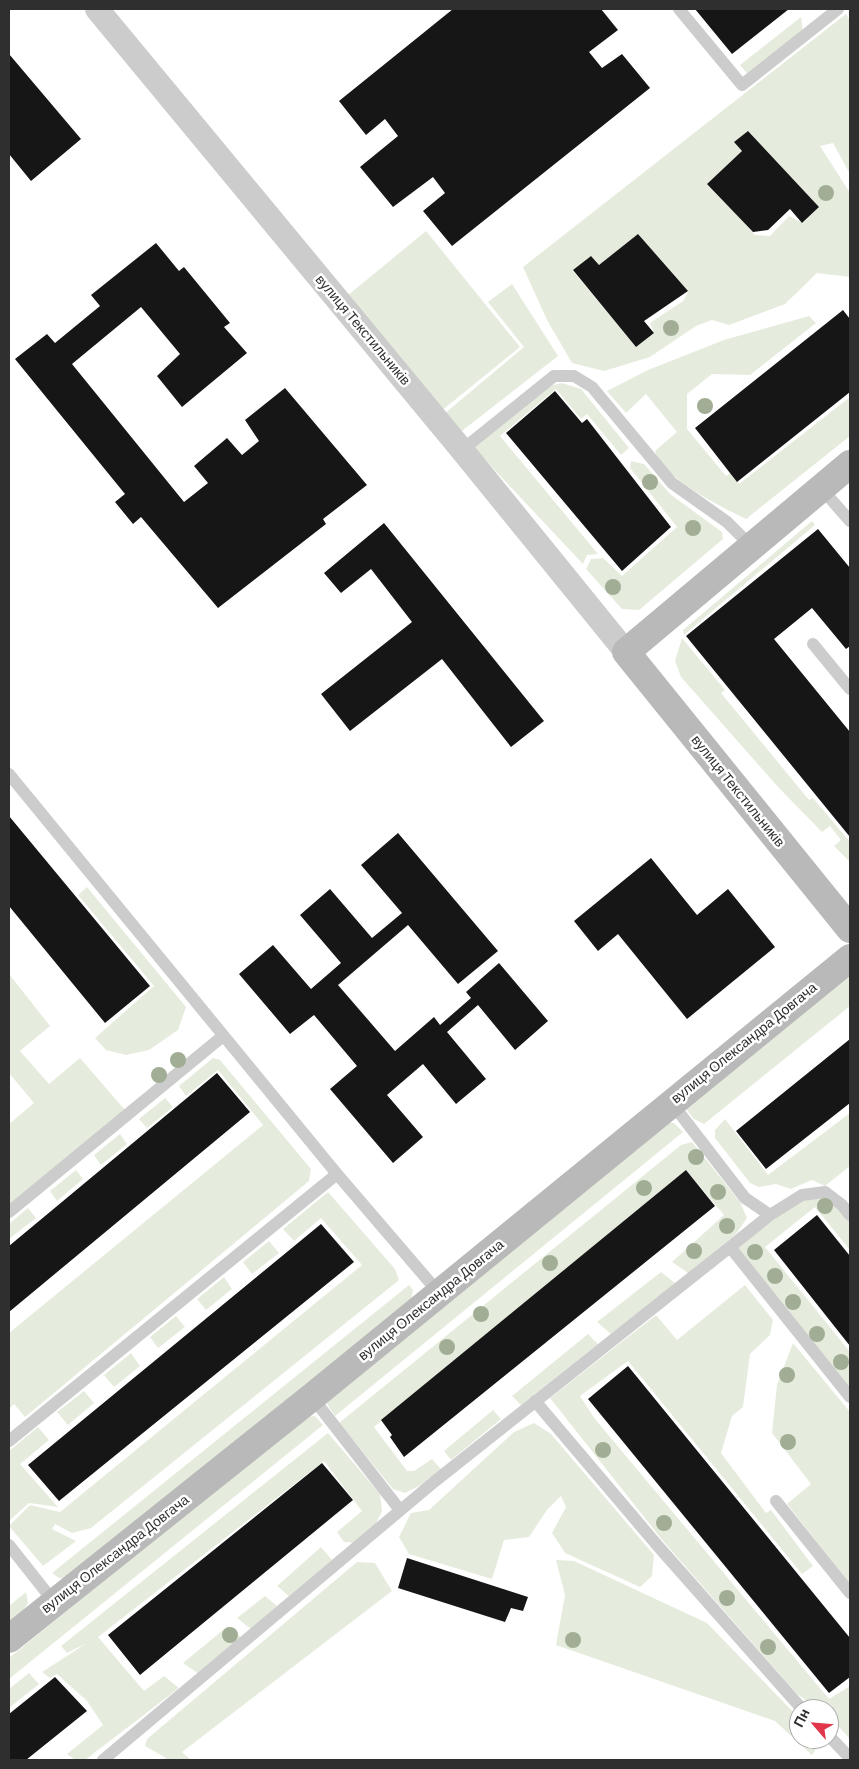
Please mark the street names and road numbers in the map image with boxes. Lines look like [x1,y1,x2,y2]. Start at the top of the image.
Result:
street label: вулиця Текстильників [312,271,414,389]
street label: вулиця Текстильників [688,732,788,850]
street label: вулиця Олександра Довгача [668,979,820,1107]
street label: вулиця Олександра Довгача [355,1236,507,1364]
street label: вулиця Олександра Довгача [38,1491,192,1617]

